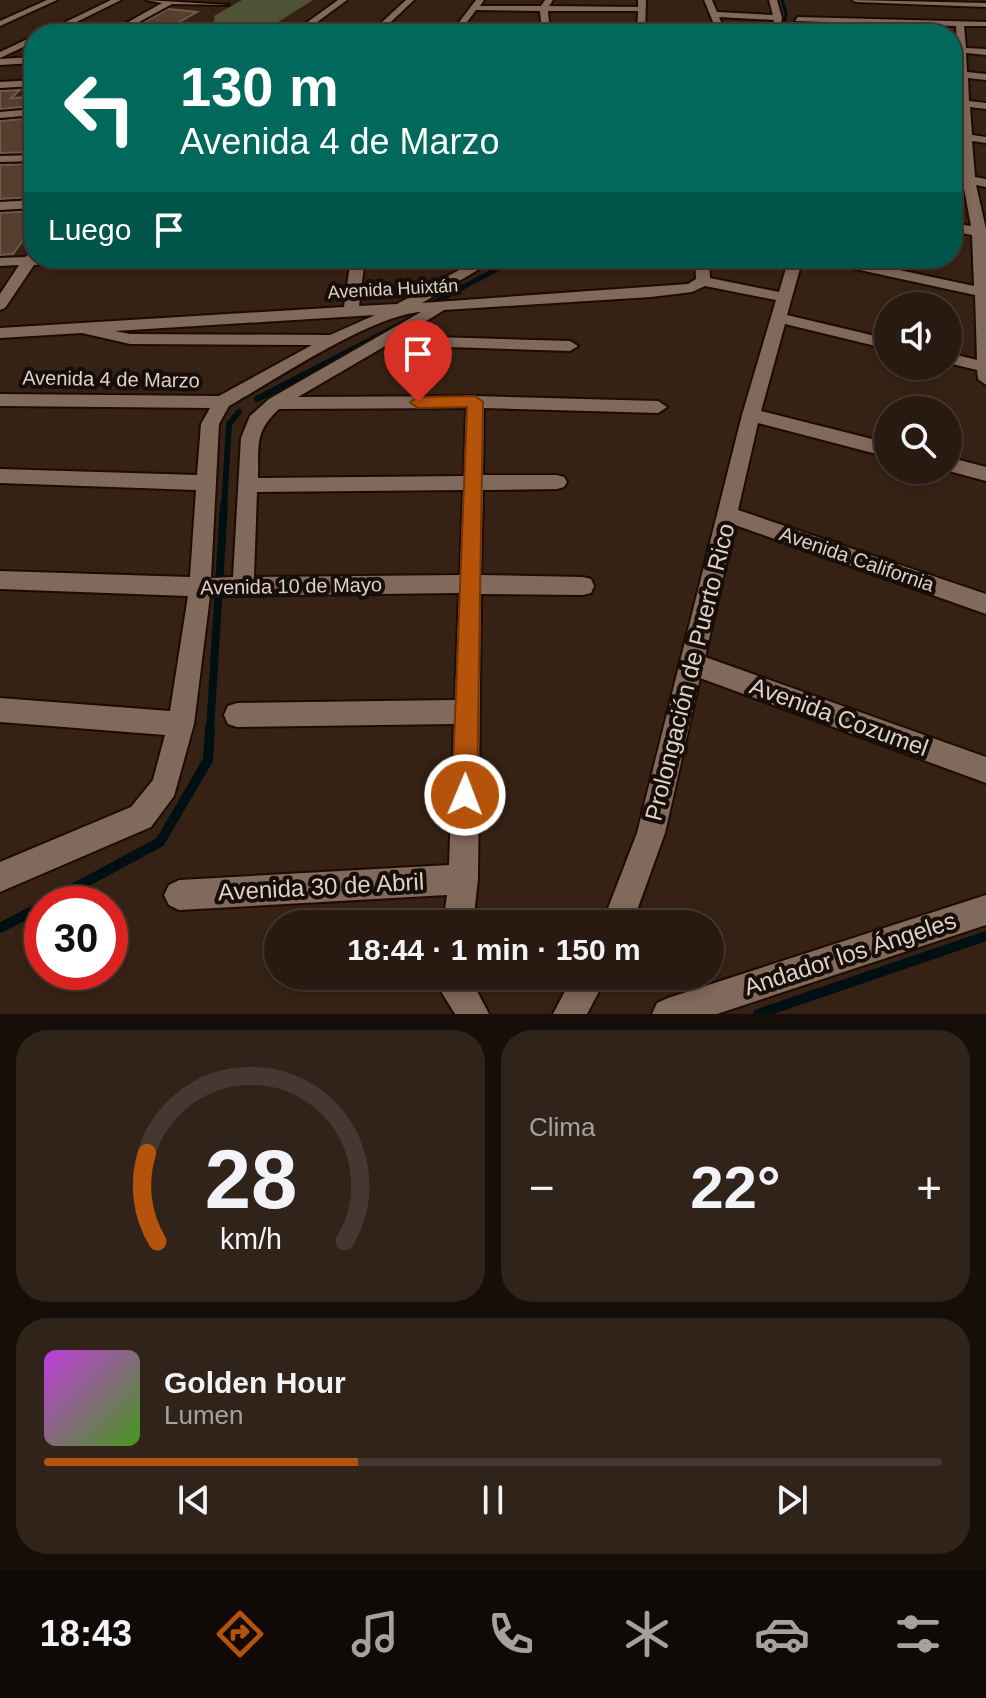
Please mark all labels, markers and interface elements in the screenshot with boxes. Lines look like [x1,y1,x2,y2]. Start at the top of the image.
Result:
text: 130 m [180,55,339,118]
icon: left [48,56,152,160]
text: Avenida 4 de Marzo [180,121,500,162]
icon: arrive [147,208,191,252]
text: Luego [48,213,131,246]
street label: Avenida Huixtán [327,276,459,302]
map controls [874,292,962,484]
button: sound [874,292,962,380]
pin [384,320,452,402]
icon: arrive [396,332,440,376]
street label: Avenida 4 de Marzo [22,366,200,392]
button: search [874,396,962,484]
street label: Prolongación de Puerto Rico [639,520,740,823]
street label: Avenida California [777,522,938,596]
street label: Avenida 10 de Mayo [200,573,382,599]
street label: Avenida Cozumel [746,672,932,761]
position arrow [423,753,507,837]
street label: Avenida 30 de Abril [217,868,425,905]
speed limit sign: 30 [24,886,128,990]
street label: Andador los Ángeles [740,906,959,1001]
text: 18:44 · 1 min · 150 m [347,933,641,966]
text: Clima [529,1112,595,1142]
text: 28 [204,1133,297,1226]
text: 22° [690,1154,781,1221]
text: − [529,1163,555,1212]
text: + [916,1163,942,1212]
text: km/h [220,1223,281,1255]
text: Golden Hour [164,1366,346,1399]
text: Lumen [164,1400,244,1430]
icon: previous [172,1478,216,1522]
icon: pause [471,1478,515,1522]
icon: next [770,1478,814,1522]
icon: directions [212,1606,268,1662]
icon: music [347,1606,403,1662]
icon: phone [483,1606,539,1662]
icon: climate [619,1606,675,1662]
icon: car [754,1606,810,1662]
icon: filters [890,1606,946,1662]
text: 18:43 [40,1613,132,1654]

